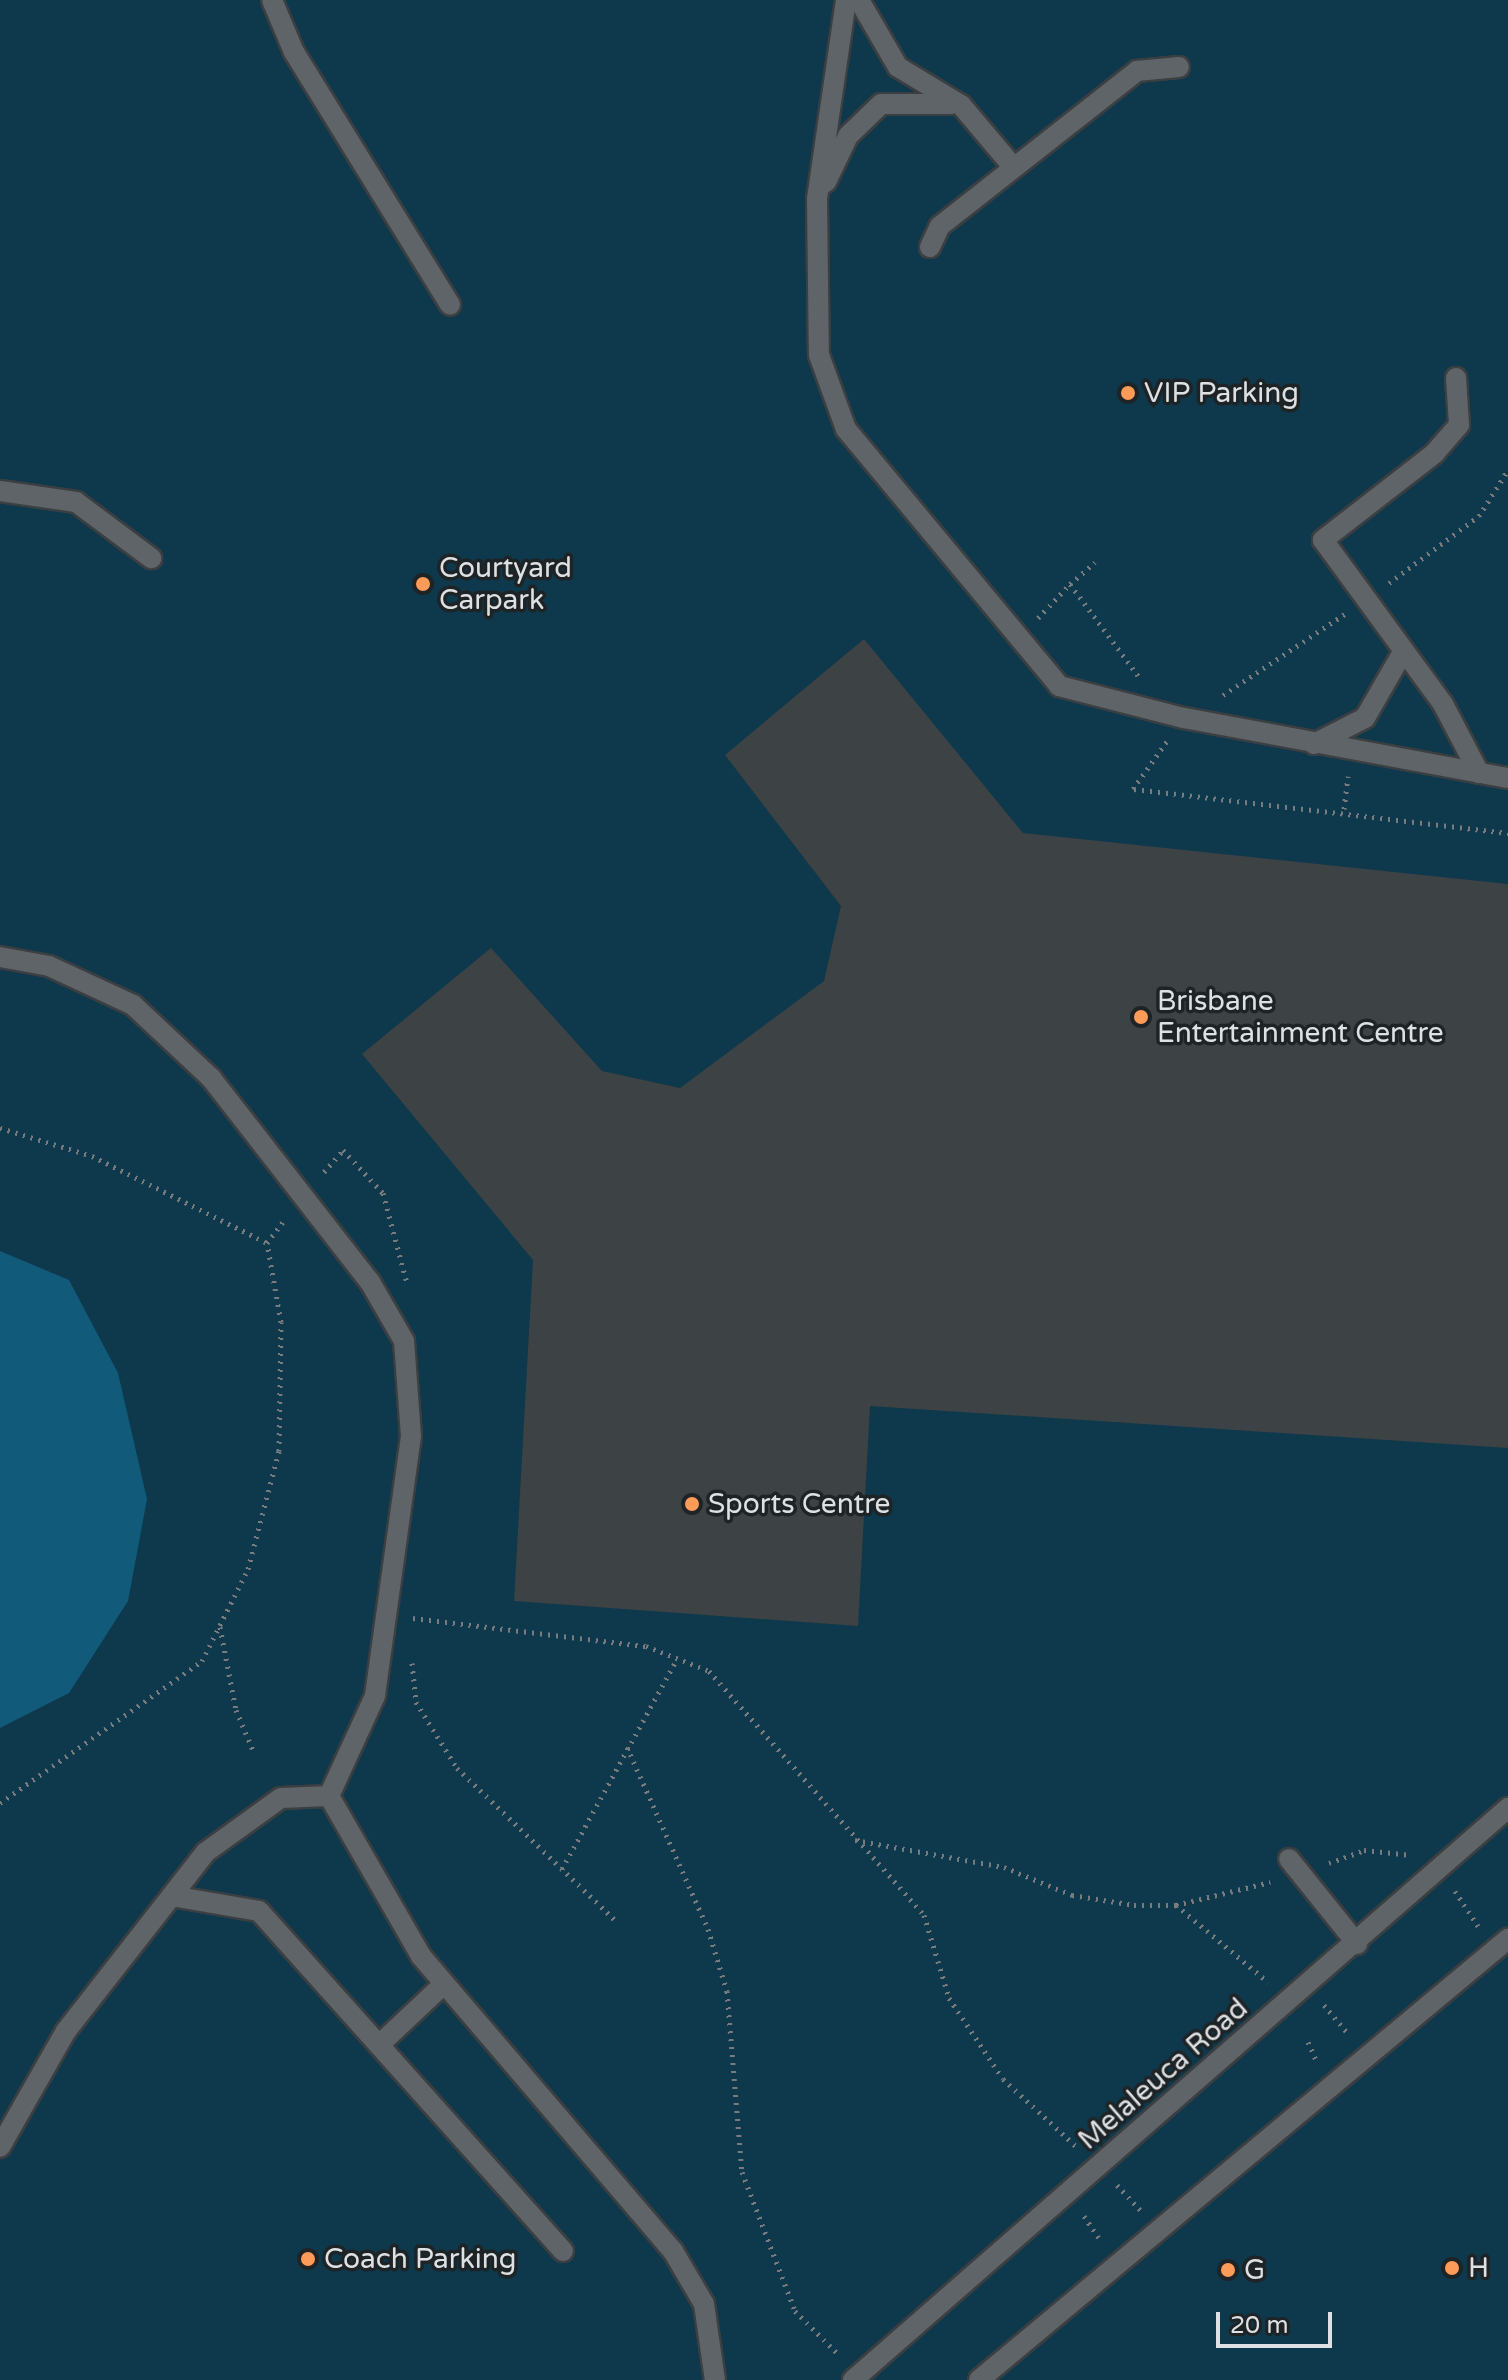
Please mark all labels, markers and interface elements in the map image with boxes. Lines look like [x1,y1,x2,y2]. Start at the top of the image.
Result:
place label: VIP Parking [1144,376,1299,410]
marker: VIP Parking [1119,384,1137,402]
place label: Courtyard Carpark [439,551,572,617]
marker: Courtyard Carpark [414,575,432,593]
place label: Brisbane Entertainment Centre [1157,984,1444,1050]
marker: Brisbane Entertainment Centre [1132,1008,1150,1026]
place label: Sports Centre [708,1487,890,1521]
marker: Sports Centre [683,1495,701,1513]
street label: Melaleuca Road [1071,1991,1255,2157]
place label: Coach Parking [324,2242,517,2276]
marker: Coach Parking [299,2250,317,2268]
place label: H [1468,2251,1489,2285]
place label: G [1244,2253,1265,2287]
marker: H [1443,2259,1461,2277]
marker: G [1219,2261,1237,2279]
scale bar [1220,2296,1336,2346]
text: 20 m [1230,2311,1288,2340]

